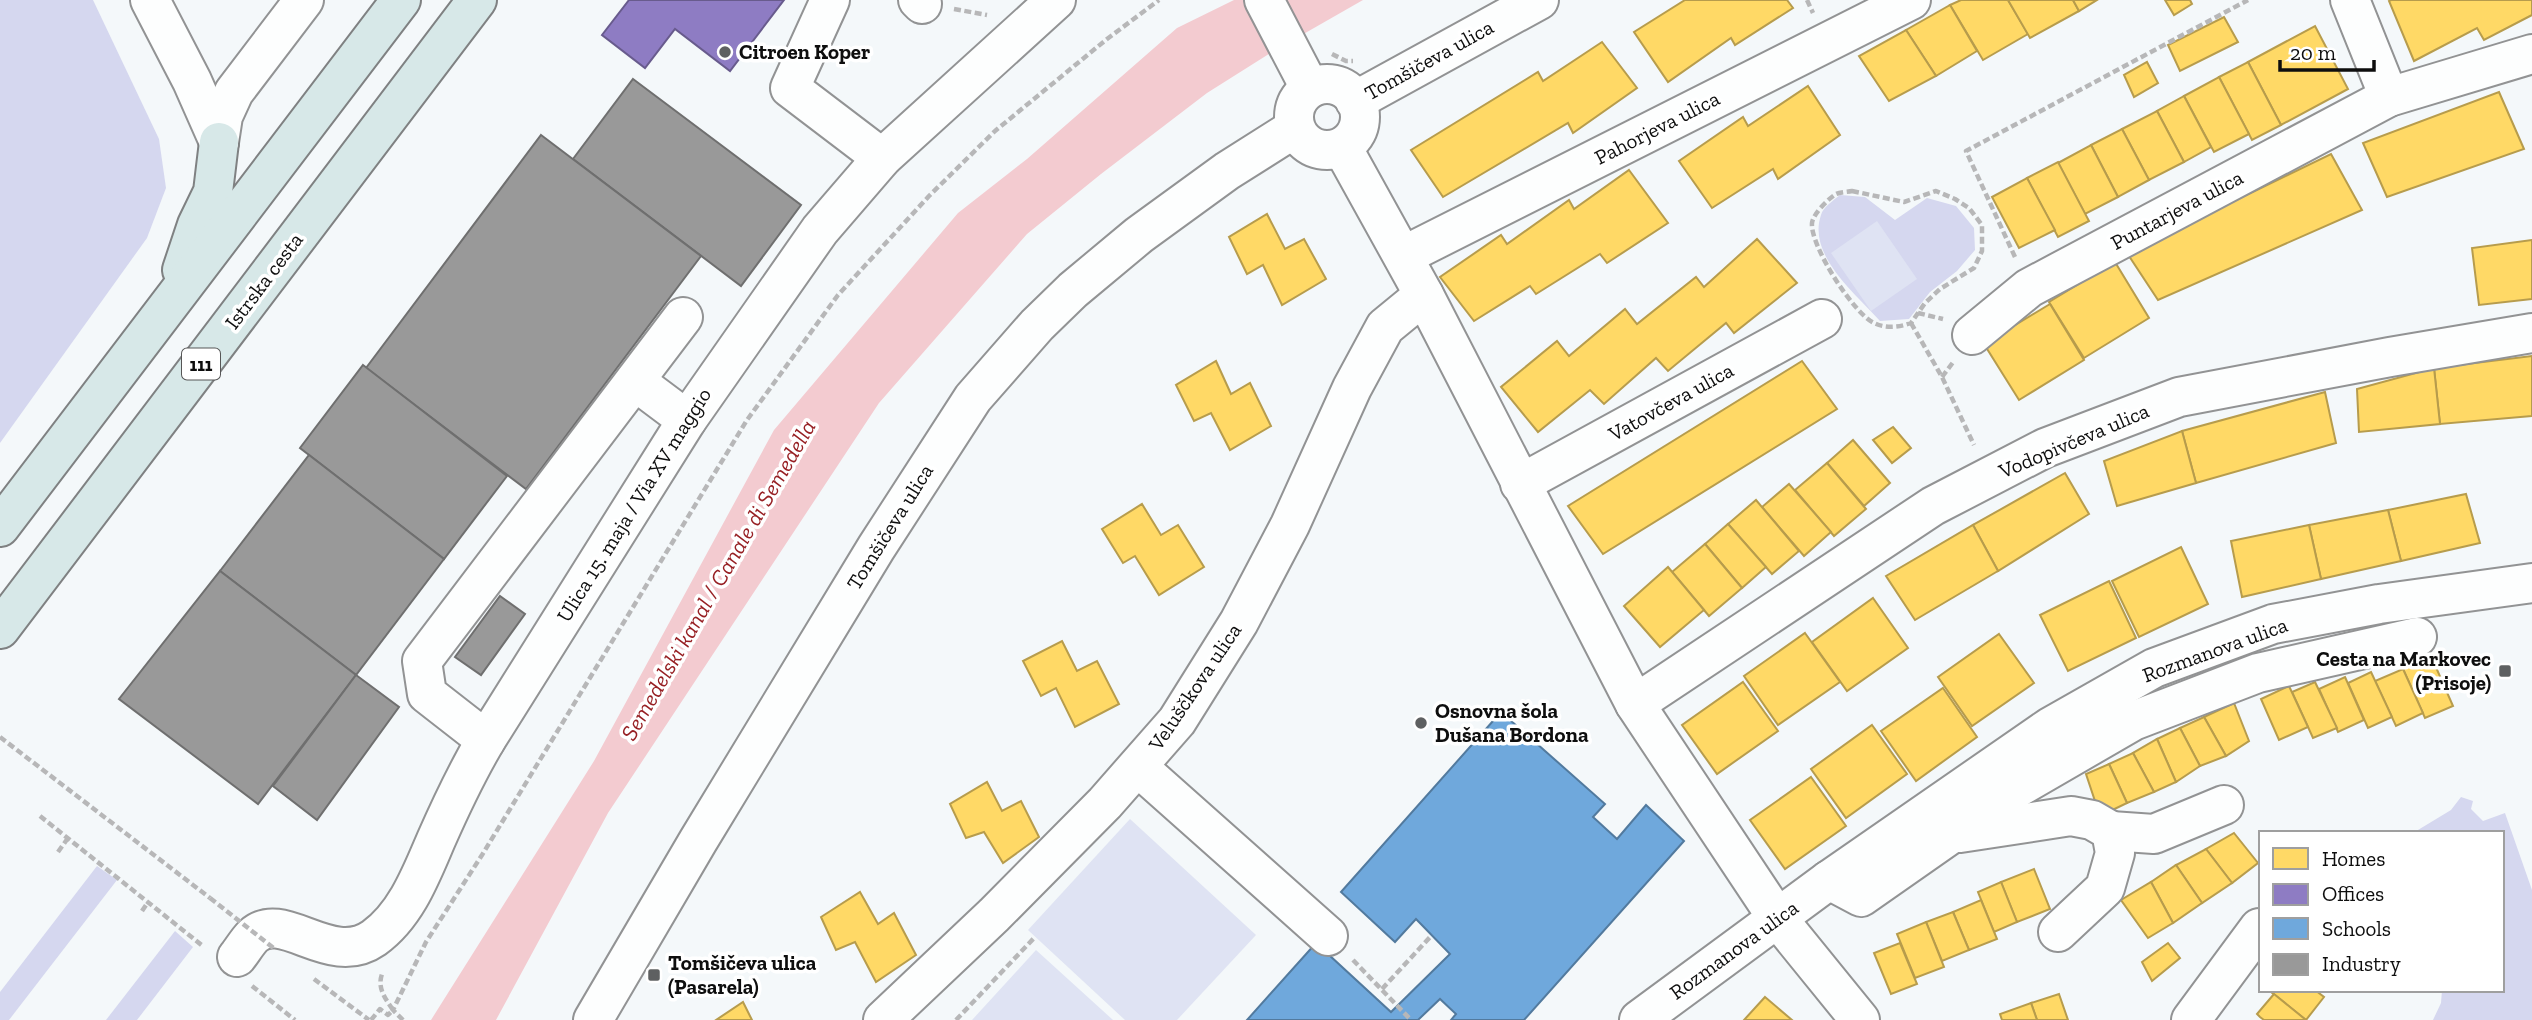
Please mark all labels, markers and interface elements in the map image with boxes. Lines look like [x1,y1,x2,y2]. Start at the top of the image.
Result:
street label: Tomšičeva ulica [1360,14,1498,105]
scale bar [2280,28,2374,72]
place label: Citroen Koper [739,39,870,64]
text: 20 m [2290,40,2336,65]
marker: Citroen Koper [717,44,733,60]
street label: Pahorjeva ulica [1590,85,1724,171]
street label: Puntarjeva ulica [2106,164,2248,256]
street label: Istrska cesta [219,228,308,334]
road number: 111 [182,348,220,380]
street label: Vatovčeva ulica [1603,357,1738,447]
street label: Ulica 15. maja / Via XV maggio [551,383,717,627]
street label: Vodopivčeva ulica [1994,398,2153,484]
water label: Semedelski kanal / Canale di Semedella [615,415,821,745]
street label: Tomšičeva ulica [841,459,938,594]
street label: Rozmanova ulica [2139,612,2291,687]
street label: Veluščkova ulica [1142,618,1246,756]
place label: Cesta na Markovec (Prisoje) [2316,646,2491,695]
marker: Cesta na Markovec (Prisoje) [2497,663,2513,679]
place label: Osnovna šola Dušana Bordona [1435,698,1589,747]
marker: Osnovna šola Dušana Bordona [1413,715,1429,731]
legend [2259,831,2504,992]
text: Homes [2322,846,2385,871]
text: Offices [2322,881,2384,906]
street label: Rozmanova ulica [1665,895,1803,1005]
text: Schools [2322,916,2391,941]
place label: Tomšičeva ulica (Pasarela) [668,950,817,999]
text: Industry [2322,951,2401,976]
marker: Tomšičeva ulica (Pasarela) [646,967,662,983]

